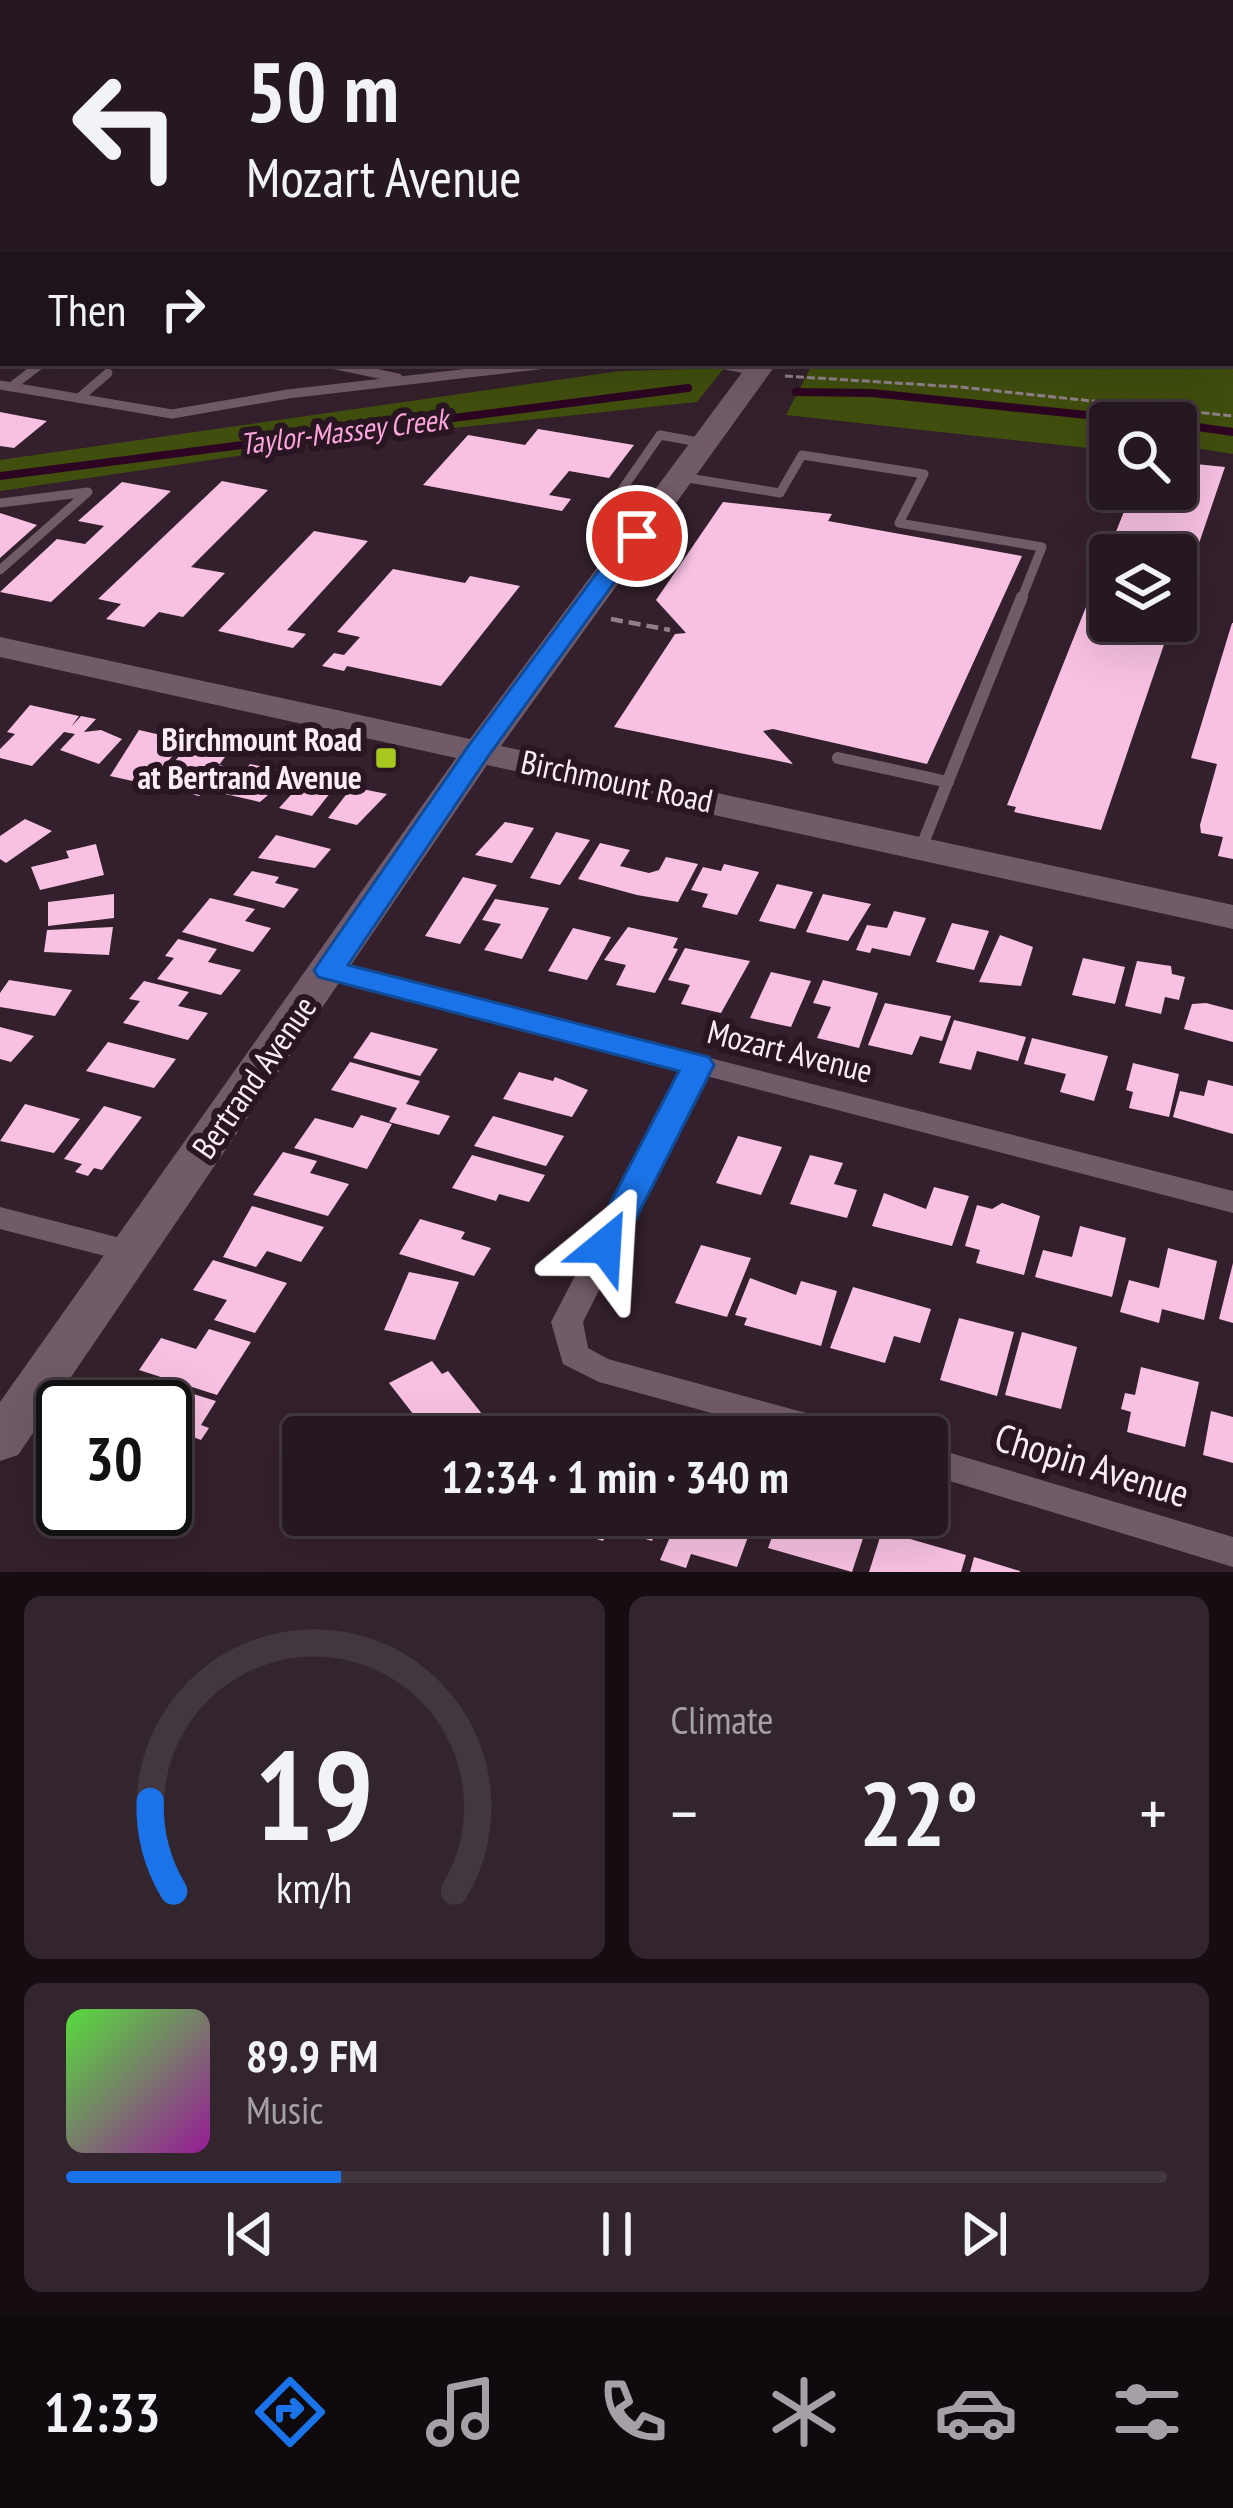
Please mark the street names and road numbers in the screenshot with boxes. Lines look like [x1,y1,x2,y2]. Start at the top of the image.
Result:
street label: Birchmount Road [517,739,717,822]
street label: Bertrand Avenue [182,987,325,1166]
street label: Mozart Avenue [703,1009,877,1092]
street label: Chopin Avenue [989,1411,1195,1518]

